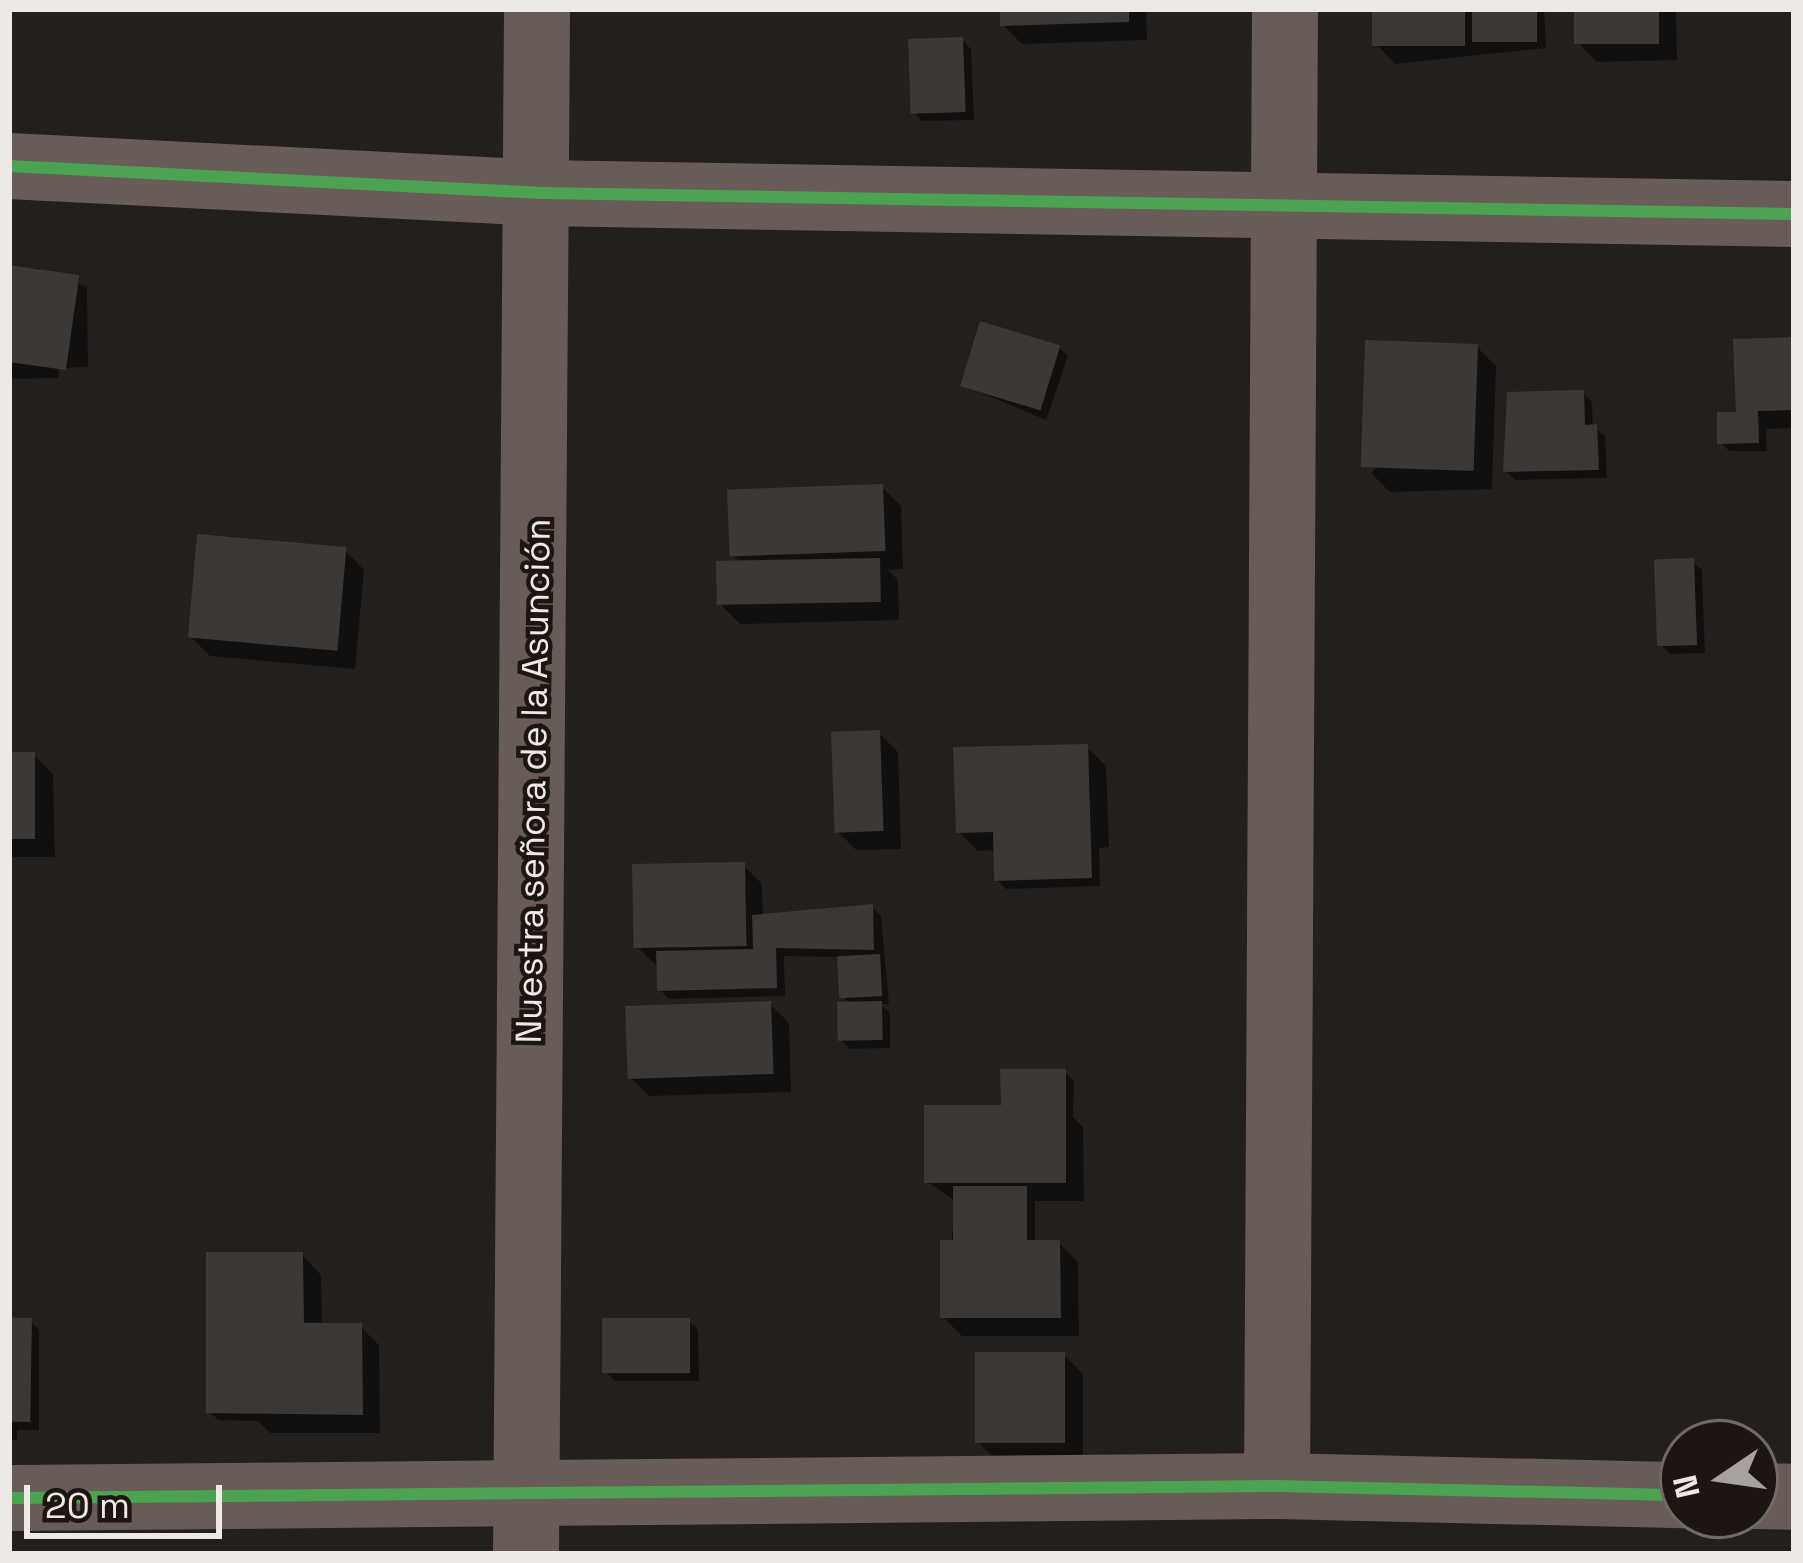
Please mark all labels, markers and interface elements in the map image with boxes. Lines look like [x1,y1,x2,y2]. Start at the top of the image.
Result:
street label: Nuestra señora de la Asunción [508,518,560,1044]
north arrow [1659,1419,1779,1539]
scale bar [30,1461,228,1535]
text: N [1664,1471,1710,1502]
text: 20 m [45,1483,130,1529]

